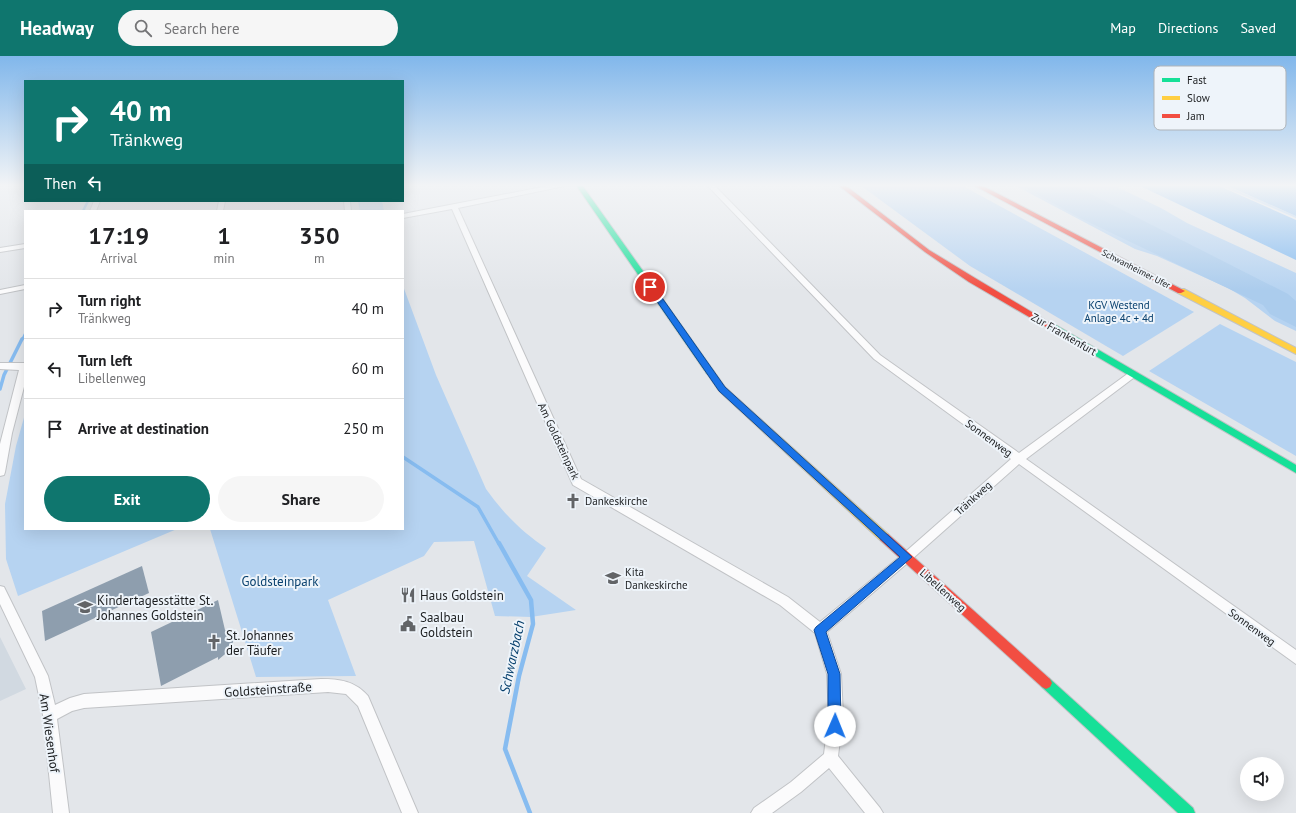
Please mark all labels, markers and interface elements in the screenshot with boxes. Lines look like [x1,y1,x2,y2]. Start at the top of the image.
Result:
search box [118,10,398,46]
text: Headway [20,16,94,40]
icon: search [132,17,154,39]
text: Search here [164,19,240,38]
text: Map [1110,19,1136,37]
text: Directions [1158,19,1218,37]
text: Saved [1240,19,1276,37]
legend [1154,66,1286,130]
text: Fast [1187,73,1207,87]
text: Slow [1187,91,1210,105]
text: 40 m [110,92,171,129]
icon: right [44,96,96,148]
text: Jam [1186,109,1205,123]
text: Tränkweg [110,128,183,151]
icon: left [84,172,106,194]
text: Then [44,174,76,193]
text: 17:19 [88,220,149,251]
text: 1 [217,220,231,251]
text: 350 [299,220,340,251]
street label: Schwanheimer Ufer [1100,247,1172,291]
text: Arrival [101,250,137,267]
text: min [213,250,235,267]
text: m [314,250,325,267]
pin [633,270,667,304]
icon: arrive [639,276,661,298]
text: Turn right [78,291,141,310]
icon: right [44,298,66,320]
park label: KGV Westend Anlage 4c + 4d [1084,298,1154,325]
text: 40 m [351,299,384,318]
text: Tränkweg [78,310,131,327]
street label: Zur Frankenfurt [1029,310,1099,359]
text: Turn left [78,351,132,370]
icon: left [44,358,66,380]
text: 60 m [351,359,384,378]
text: Libellenweg [78,370,146,387]
street label: Am Goldsteinpark [535,400,583,482]
street label: Sonnenweg [963,416,1015,460]
icon: arrive [44,418,66,440]
text: Arrive at destination [78,419,209,438]
text: 250 m [343,419,384,438]
button: Exit [44,476,210,522]
button: Share [218,476,384,522]
street label: Tränkweg [952,478,994,518]
church icon: Dankeskirche [564,492,582,510]
place label: Dankeskirche [585,494,648,508]
place label: Kita Dankeskirche [625,565,688,592]
street label: Libellenweg [917,566,969,615]
school or university icon: Kita Dankeskirche [604,569,622,587]
park label: Goldsteinpark [242,573,319,590]
restaurant icon: Haus Goldstein [399,586,417,604]
place label: Haus Goldstein [420,587,504,604]
place label: Kindertagesstätte St. Johannes Goldstein [96,592,213,624]
school or university icon: Kindertagesstätte St. Johannes Goldstein [76,598,94,616]
street label: Sonnenweg [1226,605,1278,649]
place label: Saalbau Goldstein [420,609,473,641]
public building icon: Saalbau Goldstein [399,615,417,633]
water label: Schwarzbach [495,619,529,695]
place label: St. Johannes der Täufer [226,627,293,659]
church icon: St. Johannes der Täufer [205,633,223,651]
street label: Goldsteinstraße [224,678,312,701]
street label: Am Wiesenhof [36,693,64,774]
position arrow [814,705,856,747]
map controls [1240,757,1284,801]
button: sound [1240,757,1284,801]

